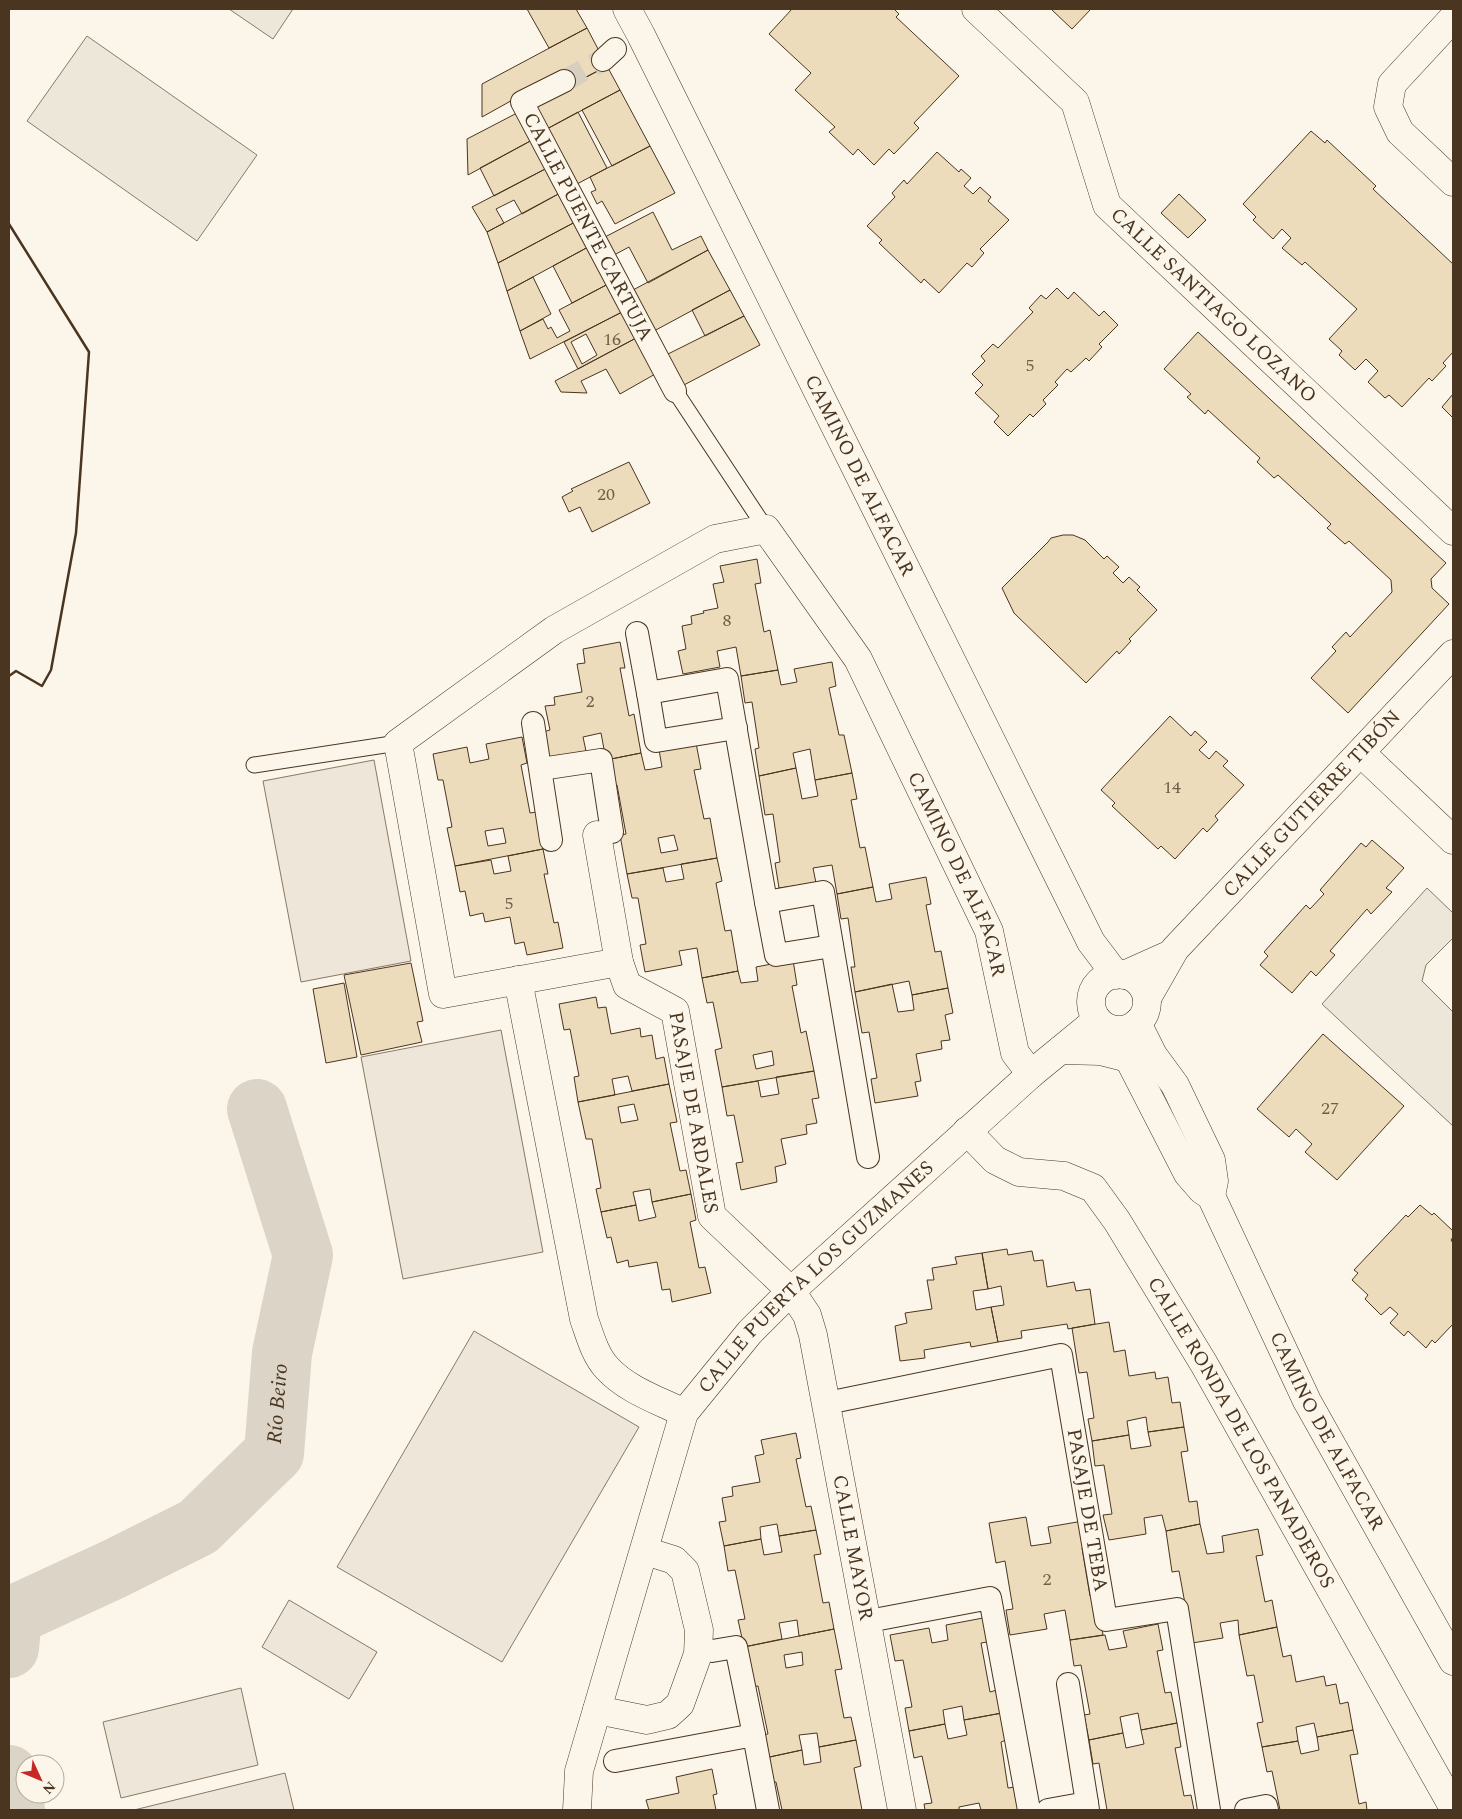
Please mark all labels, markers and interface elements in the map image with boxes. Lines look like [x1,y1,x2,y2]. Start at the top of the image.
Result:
street label: CALLE PUENTE CARTUJA [515,107,661,346]
street label: CALLE SANTIAGO LOZANO [1103,200,1324,410]
house number: 16 [603,326,621,353]
house number: 5 [1026,352,1035,379]
street label: CAMINO DE ALFACAR [797,369,922,582]
house number: 20 [597,481,615,508]
house number: 8 [723,607,732,634]
house number: 2 [586,688,595,715]
street label: CALLE GUTIERRE TIBÓN [1216,703,1408,905]
street label: CAMINO DE ALFACAR [899,767,1013,980]
house number: 14 [1163,774,1181,801]
house number: 5 [505,890,514,917]
street label: PASAJE DE ARDALES [660,1009,726,1216]
house number: 27 [1321,1095,1339,1122]
street label: CALLE PUERTA LOS GUZMANES [691,1154,941,1400]
street label: CALLE RONDA DE LOS PANADEROS [1139,1271,1342,1594]
street label: CAMINO DE ALFACAR [1262,1327,1392,1537]
water label: Río Beiro [259,1362,297,1445]
street label: PASAJE DE TEBA [1059,1426,1116,1594]
street label: CALLE MAYOR [824,1472,881,1624]
house number: 2 [1043,1566,1052,1593]
north arrow [15,1754,65,1804]
text: N [37,1776,61,1799]

